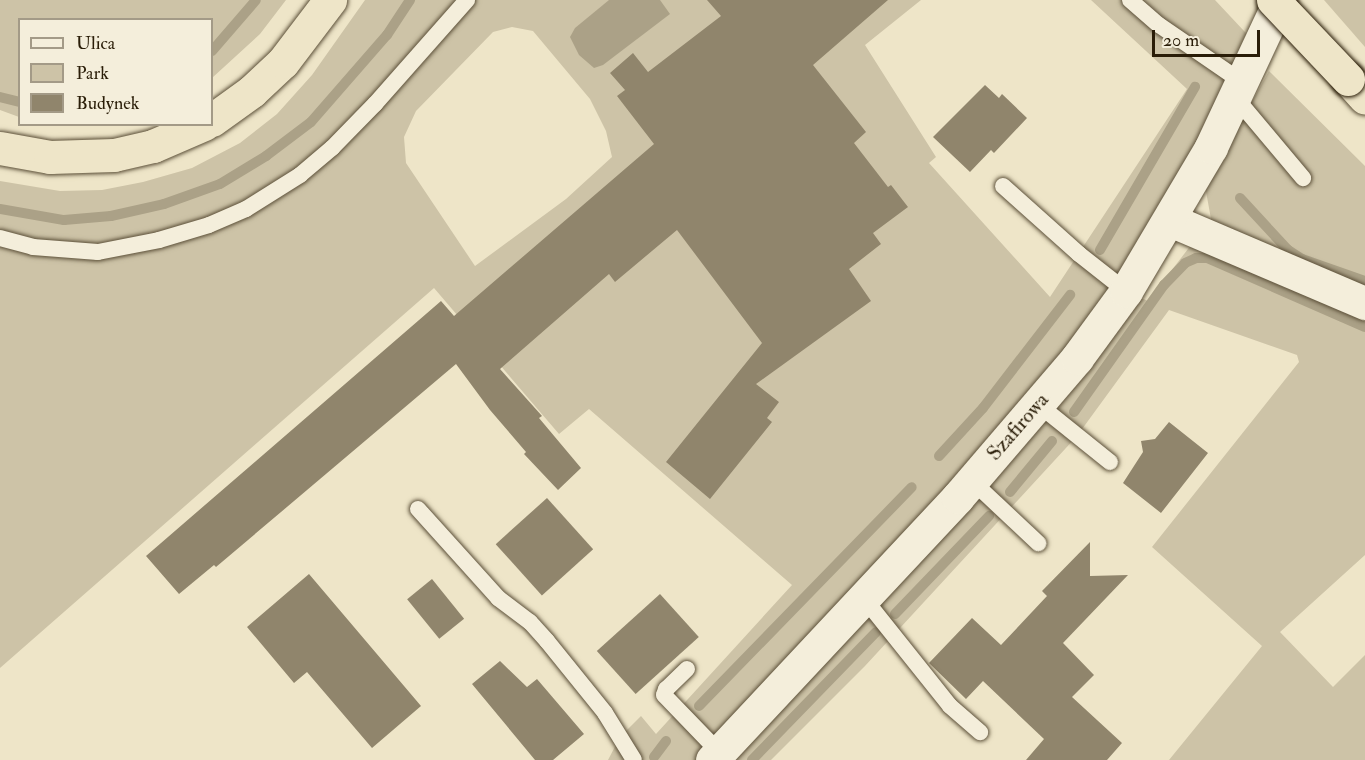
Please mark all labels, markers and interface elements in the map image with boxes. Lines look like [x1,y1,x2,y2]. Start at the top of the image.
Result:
legend [18,18,213,126]
scale bar [1155,18,1263,56]
text: 20 m [1163,29,1199,52]
text: Ulica [76,32,115,55]
text: Park [76,62,109,85]
text: Budynek [76,92,139,115]
street label: Szafirowa [982,388,1054,466]

